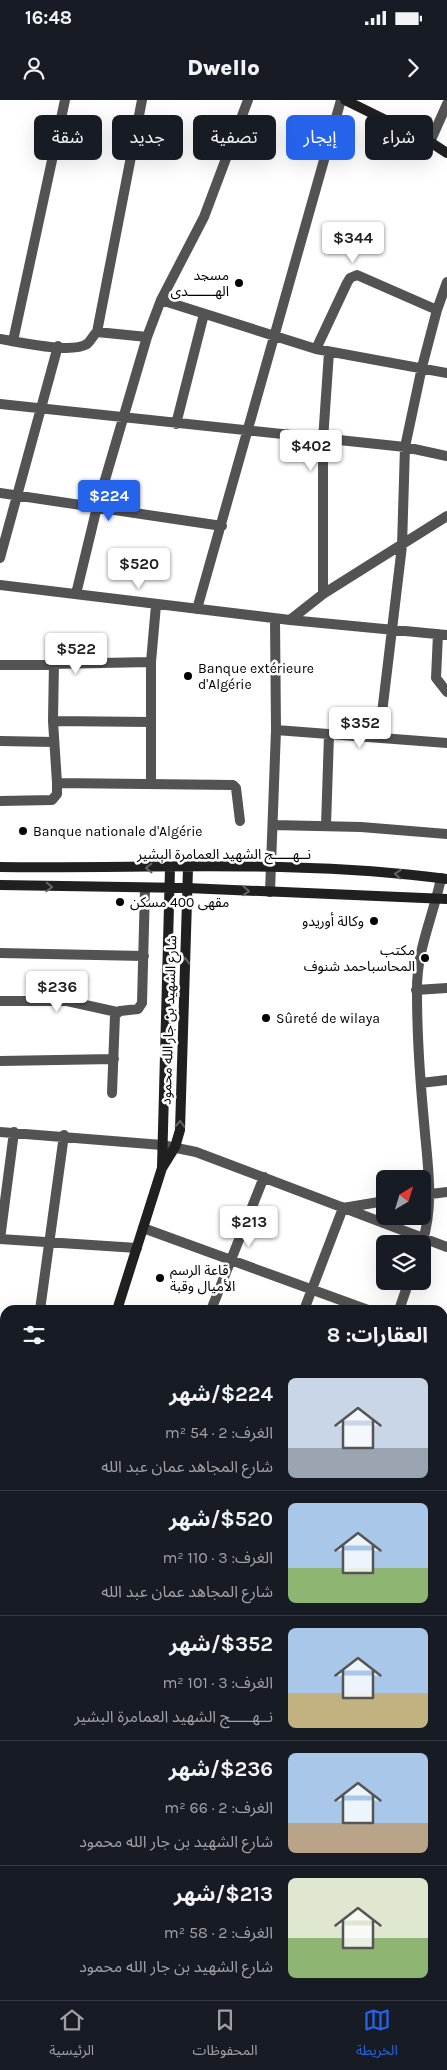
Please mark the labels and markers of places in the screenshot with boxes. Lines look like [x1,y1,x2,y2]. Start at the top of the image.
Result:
pin: $344 [323,221,383,264]
place label: مسجد الهـــــــدى [170,267,229,300]
marker: مسجد الهـــــــدى [233,277,245,289]
pin: $402 [281,430,341,472]
pin: $224 [79,480,139,522]
pin: $520 [109,548,169,590]
pin: $522 [46,632,106,675]
place label: Banque extérieure d'Algérie [198,660,314,693]
marker: Banque extérieure d'Algérie [182,670,194,682]
pin: $352 [330,706,390,749]
place label: Banque nationale d'Algérie [33,823,203,840]
marker: Banque nationale d'Algérie [17,825,29,837]
place label: مقهى 400 مسكن [130,894,229,911]
marker: مقهى 400 مسكن [114,896,126,908]
place label: وكالة أوريدو [302,912,364,930]
marker: وكالة أوريدو [368,915,380,927]
place label: مكتب المحاسباحمد شنوف [304,942,415,975]
marker: مكتب المحاسباحمد شنوف [419,952,431,964]
pin: $236 [27,970,87,1013]
place label: Sûreté de wilaya [276,1010,380,1027]
marker: Sûreté de wilaya [260,1012,272,1024]
pin: $213 [219,1206,279,1248]
place label: قاعة الرسم الأميال وقبة [170,1262,235,1295]
marker: قاعة الرسم الأميال وقبة [154,1272,166,1284]

